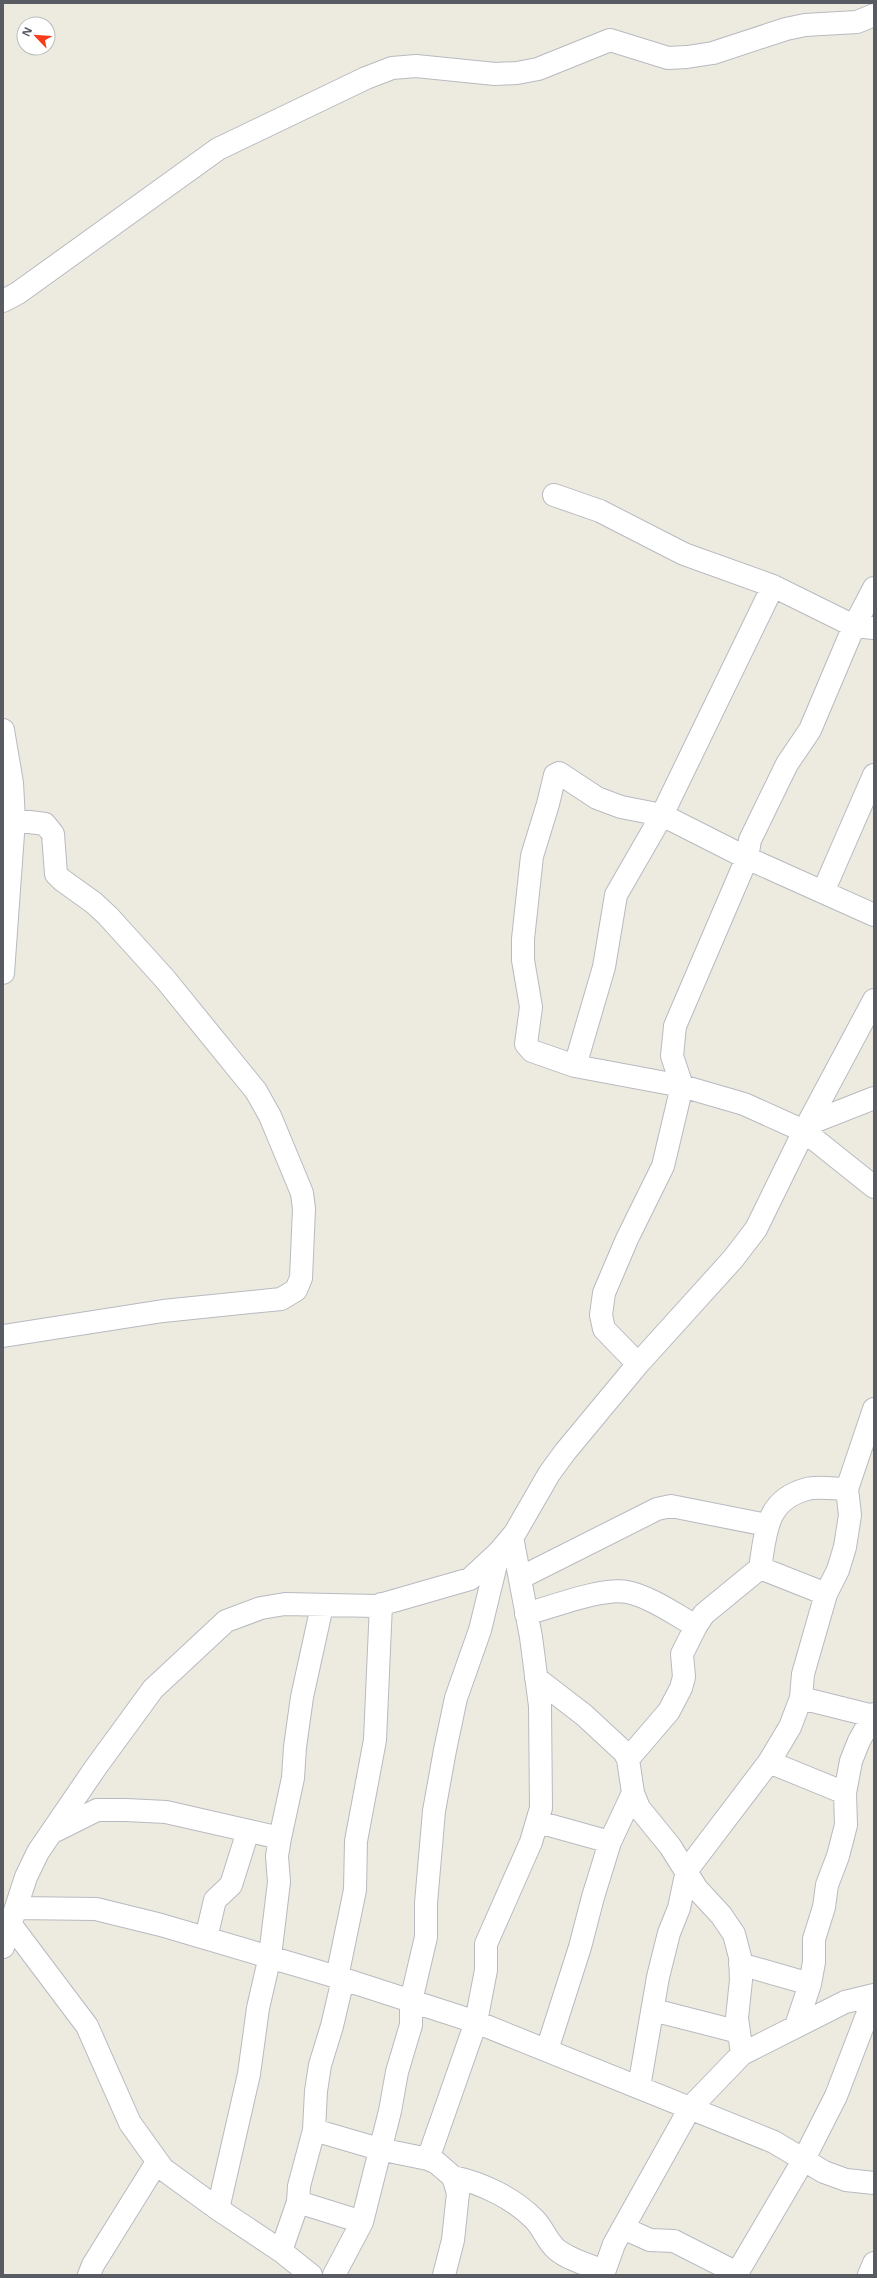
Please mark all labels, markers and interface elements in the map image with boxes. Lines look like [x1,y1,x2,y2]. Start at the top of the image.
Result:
north arrow [16,16,56,56]
text: N [18,24,35,39]

